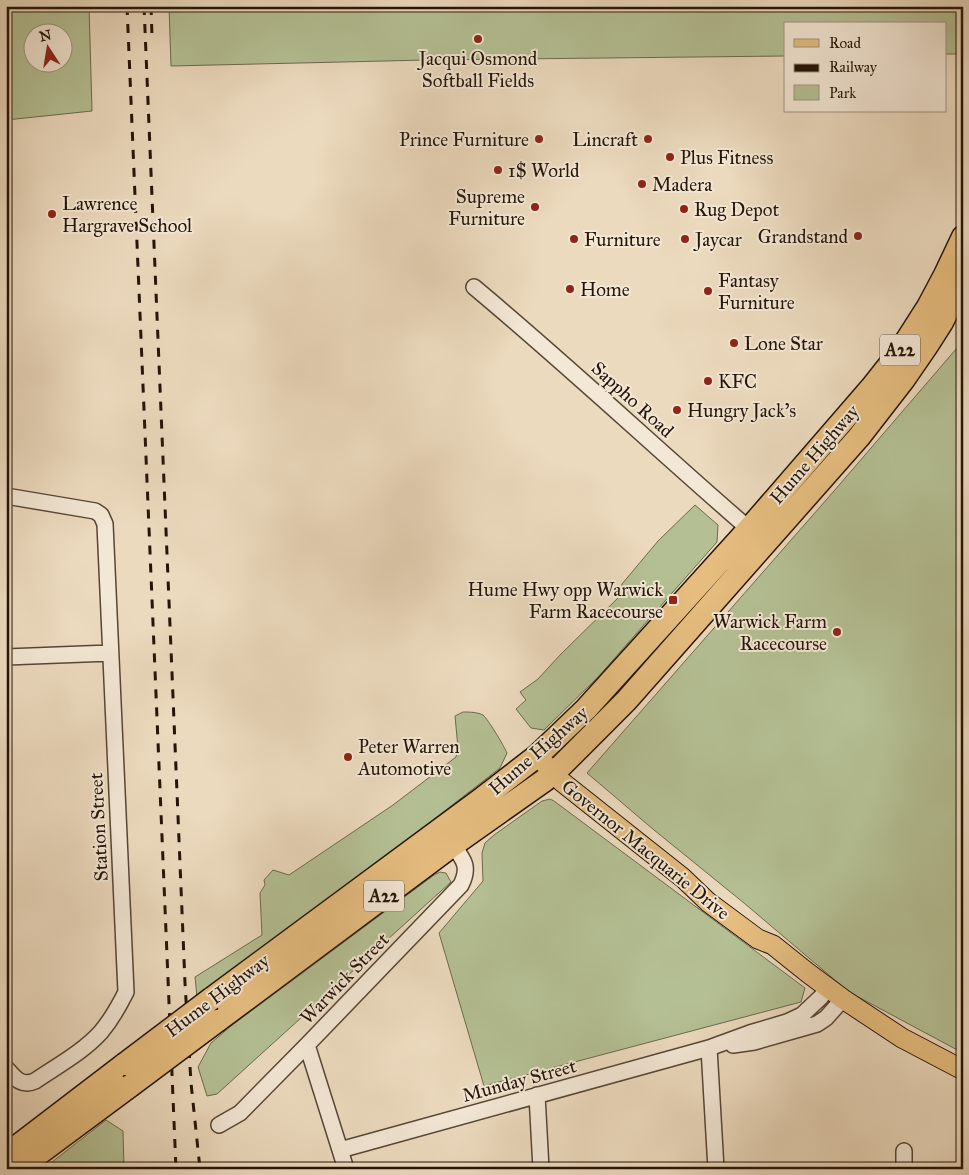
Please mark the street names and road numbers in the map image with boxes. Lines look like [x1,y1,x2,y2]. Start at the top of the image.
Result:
road number: A22 [880,334,920,366]
street label: Sappho Road [587,356,679,443]
street label: Hume Highway [765,399,865,509]
street label: Hume Highway [484,700,594,801]
street label: Station Street [84,772,113,882]
street label: Governor Macquarie Drive [556,775,734,925]
road number: A22 [364,880,404,911]
street label: Warwick Street [295,928,394,1029]
street label: Hume Highway [161,948,275,1043]
street label: Munday Street [459,1054,579,1107]

